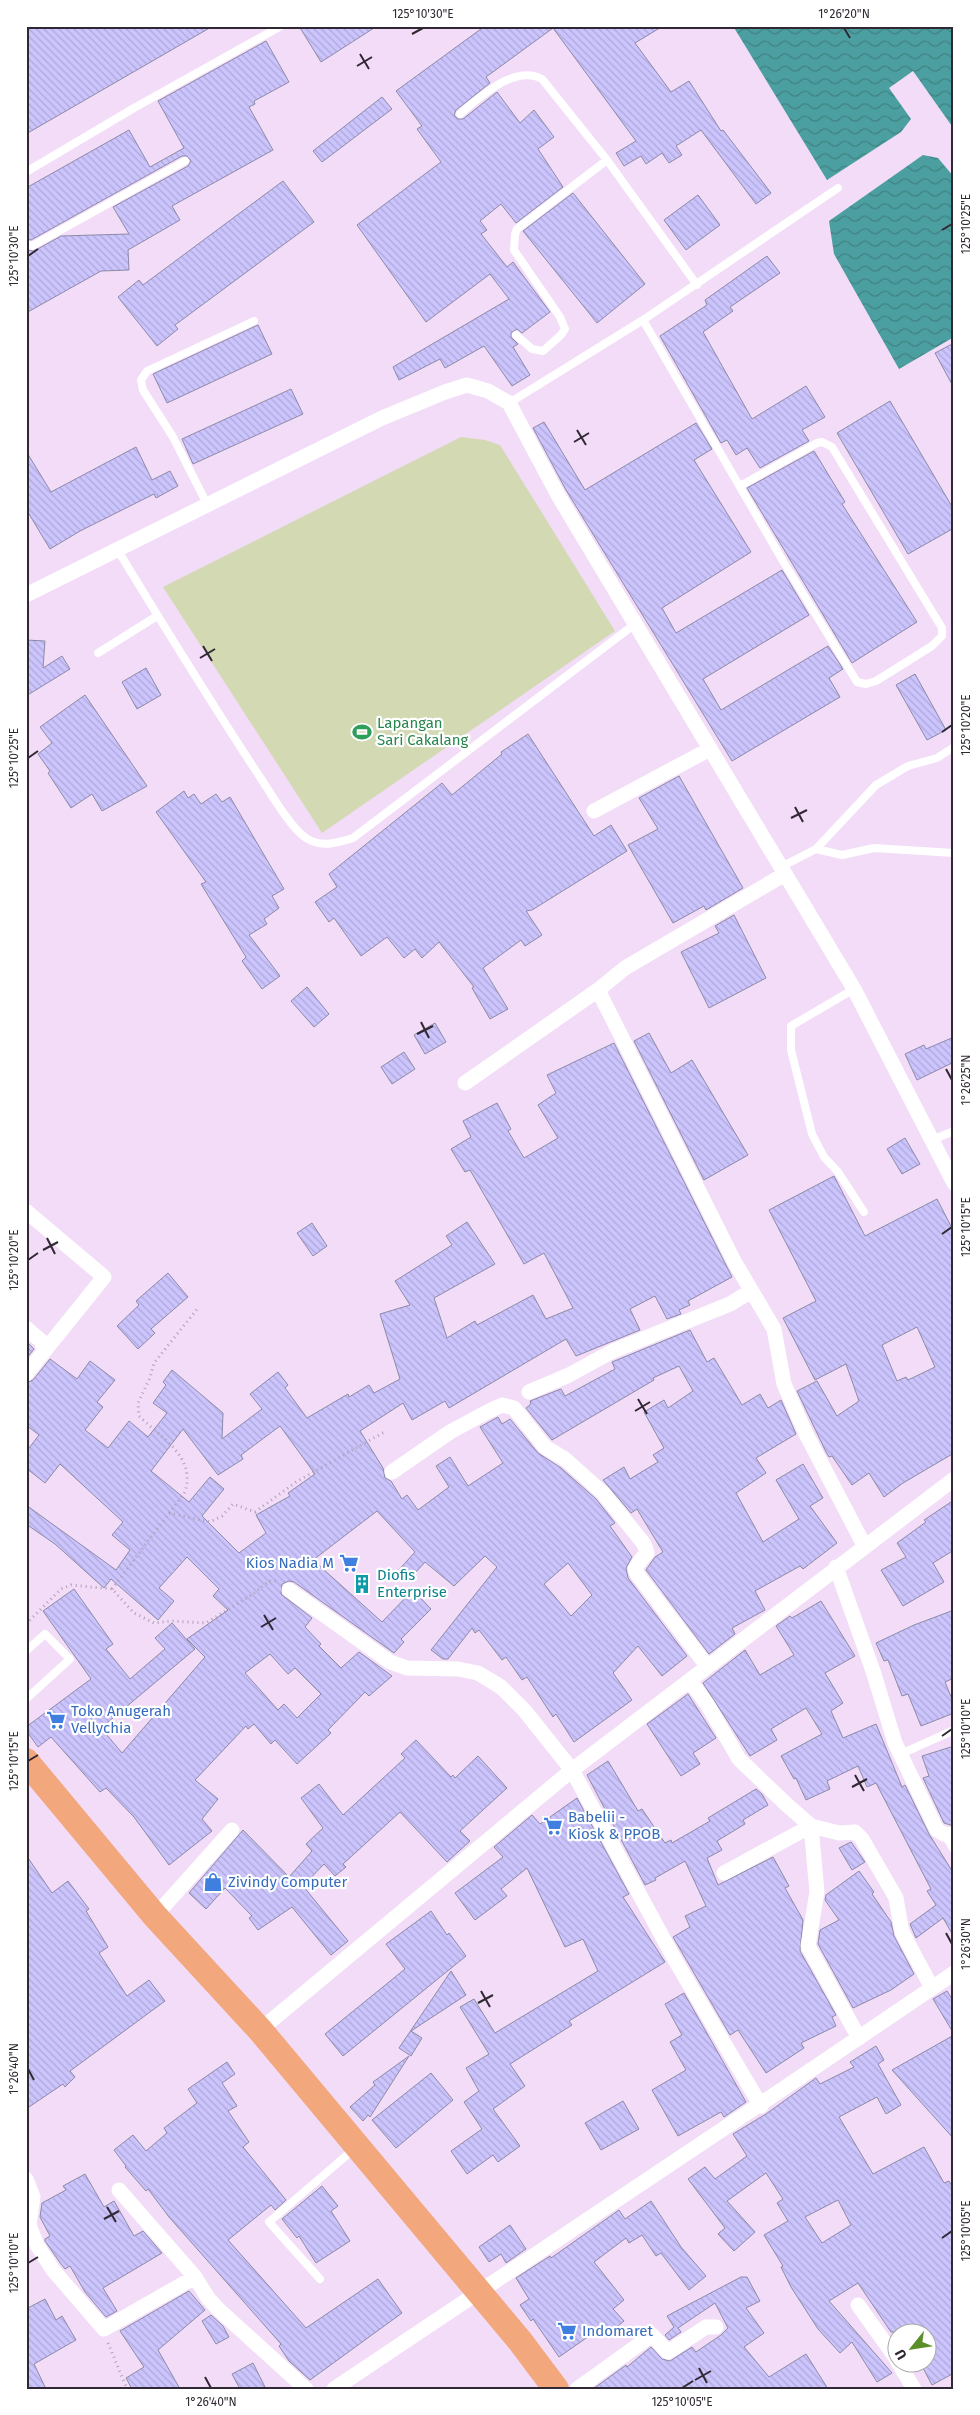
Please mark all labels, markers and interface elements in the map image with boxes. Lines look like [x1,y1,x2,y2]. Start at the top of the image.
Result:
text: 125°10'30"E [392,7,454,21]
text: 1°26'20"N [818,7,870,21]
text: 125°10'25"E [959,194,973,254]
text: 125°10'30"E [7,225,21,287]
text: 125°10'20"E [959,694,973,756]
place label: Lapangan Sari Cakalang [377,714,468,749]
sports icon: Lapangan Sari Cakalang [351,721,373,743]
text: 125°10'25"E [7,728,21,788]
text: 1°26'25"N [959,1055,973,1105]
text: 125°10'15"E [959,1197,973,1257]
text: 125°10'20"E [7,1229,21,1291]
supermarket icon: Kios Nadia M [338,1552,360,1574]
place label: Kios Nadia M [246,1554,334,1572]
place label: Diofis Enterprise [377,1566,447,1601]
building icon: Diofis Enterprise [351,1573,373,1595]
text: 125°10'10"E [959,1699,973,1759]
place label: Toko Anugerah Vellychia [71,1702,171,1737]
supermarket icon: Toko Anugerah Vellychia [45,1709,67,1731]
text: 125°10'15"E [7,1731,21,1791]
place label: Babelii - Kiosk & PPOB [568,1808,660,1843]
supermarket icon: Babelii - Kiosk & PPOB [542,1815,564,1837]
shop icon: Zivindy Computer [202,1871,224,1893]
place label: Zivindy Computer [228,1873,348,1891]
text: 1°26'30"N [959,1918,973,1970]
text: 1°26'40"N [7,2043,21,2095]
text: 125°10'05"E [959,2200,973,2262]
text: 125°10'10"E [7,2233,21,2293]
supermarket icon: Indomaret [556,2320,578,2342]
place label: Indomaret [582,2322,653,2340]
north arrow [888,2322,938,2372]
text: U [892,2346,911,2362]
text: 1°26'40"N [185,2395,237,2409]
text: 125°10'05"E [651,2395,713,2409]

